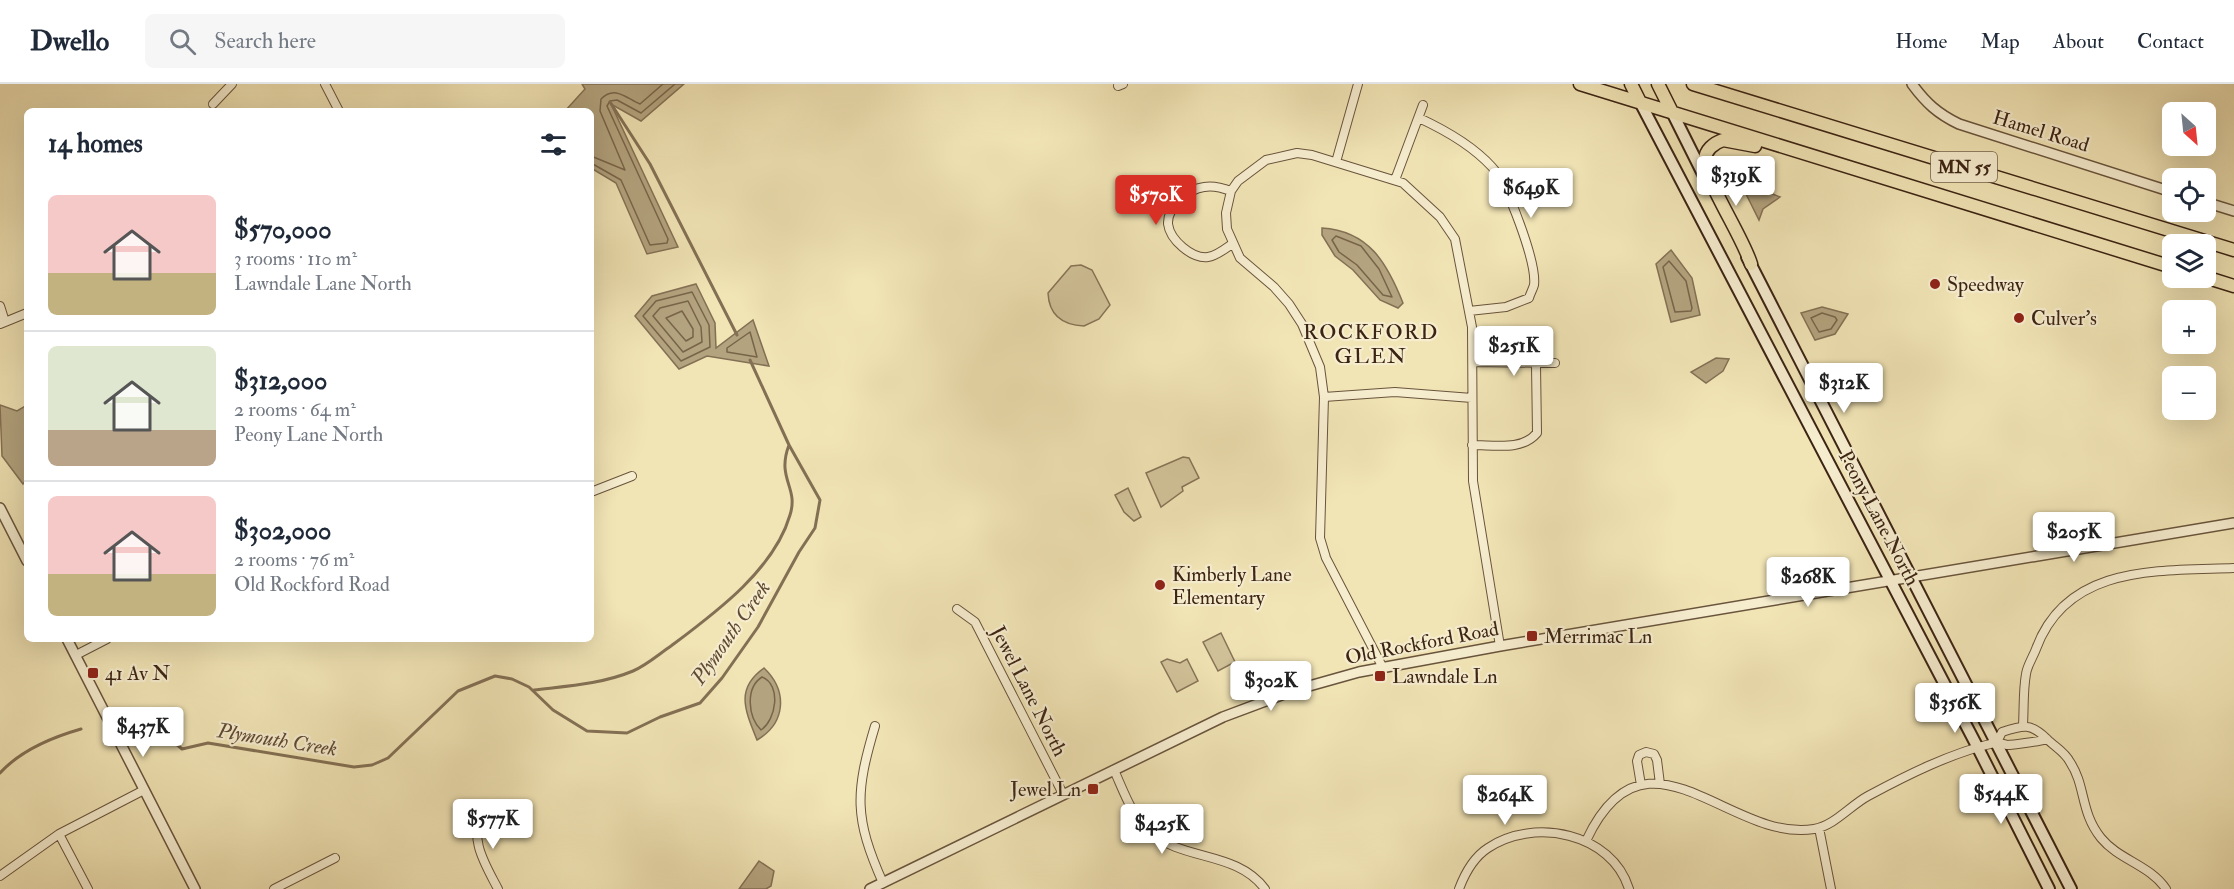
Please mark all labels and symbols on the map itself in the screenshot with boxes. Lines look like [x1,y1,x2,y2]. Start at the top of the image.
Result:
north arrow [2162,102,2216,156]
street label: Hamel Road [1990,104,2092,158]
road number: MN 55 [1931,152,1997,182]
pin: $319K [1694,156,1778,207]
pin: $649K [1489,168,1573,219]
pin: $570K [1114,175,1198,226]
place label: Speedway [1947,272,2025,298]
marker: Speedway [1928,277,1942,291]
place label: Culver's [2031,306,2097,331]
marker: Culver's [2012,311,2026,325]
district label: ROCKFORD GLEN [1303,319,1439,370]
pin: $251K [1472,326,1556,377]
pin: $312K [1802,363,1886,414]
street label: Peony Lane North [1833,446,1925,590]
pin: $205K [2032,512,2116,563]
pin: $268K [1766,557,1850,608]
place label: Kimberly Lane Elementary [1172,562,1292,610]
water label: Plymouth Creek [685,576,777,691]
marker: Kimberly Lane Elementary [1153,578,1167,592]
street label: Old Rockford Road [1343,616,1501,670]
street label: Jewel Lane North [985,621,1073,761]
place label: Merrimac Ln [1544,624,1652,649]
marker: Merrimac Ln [1525,629,1539,643]
place label: 41 Av N [105,661,170,686]
pin: $302K [1229,661,1313,712]
place label: Lawndale Ln [1392,664,1498,689]
marker: 41 Av N [86,666,100,680]
marker: Lawndale Ln [1373,669,1387,683]
pin: $356K [1913,683,1997,734]
pin: $437K [101,707,185,758]
water label: Plymouth Creek [214,717,339,763]
pin: $544K [1959,774,2043,825]
pin: $264K [1463,775,1547,826]
place label: Jewel Ln [1009,777,1081,802]
marker: Jewel Ln [1086,782,1100,796]
pin: $577K [451,799,535,850]
pin: $425K [1120,804,1204,855]

